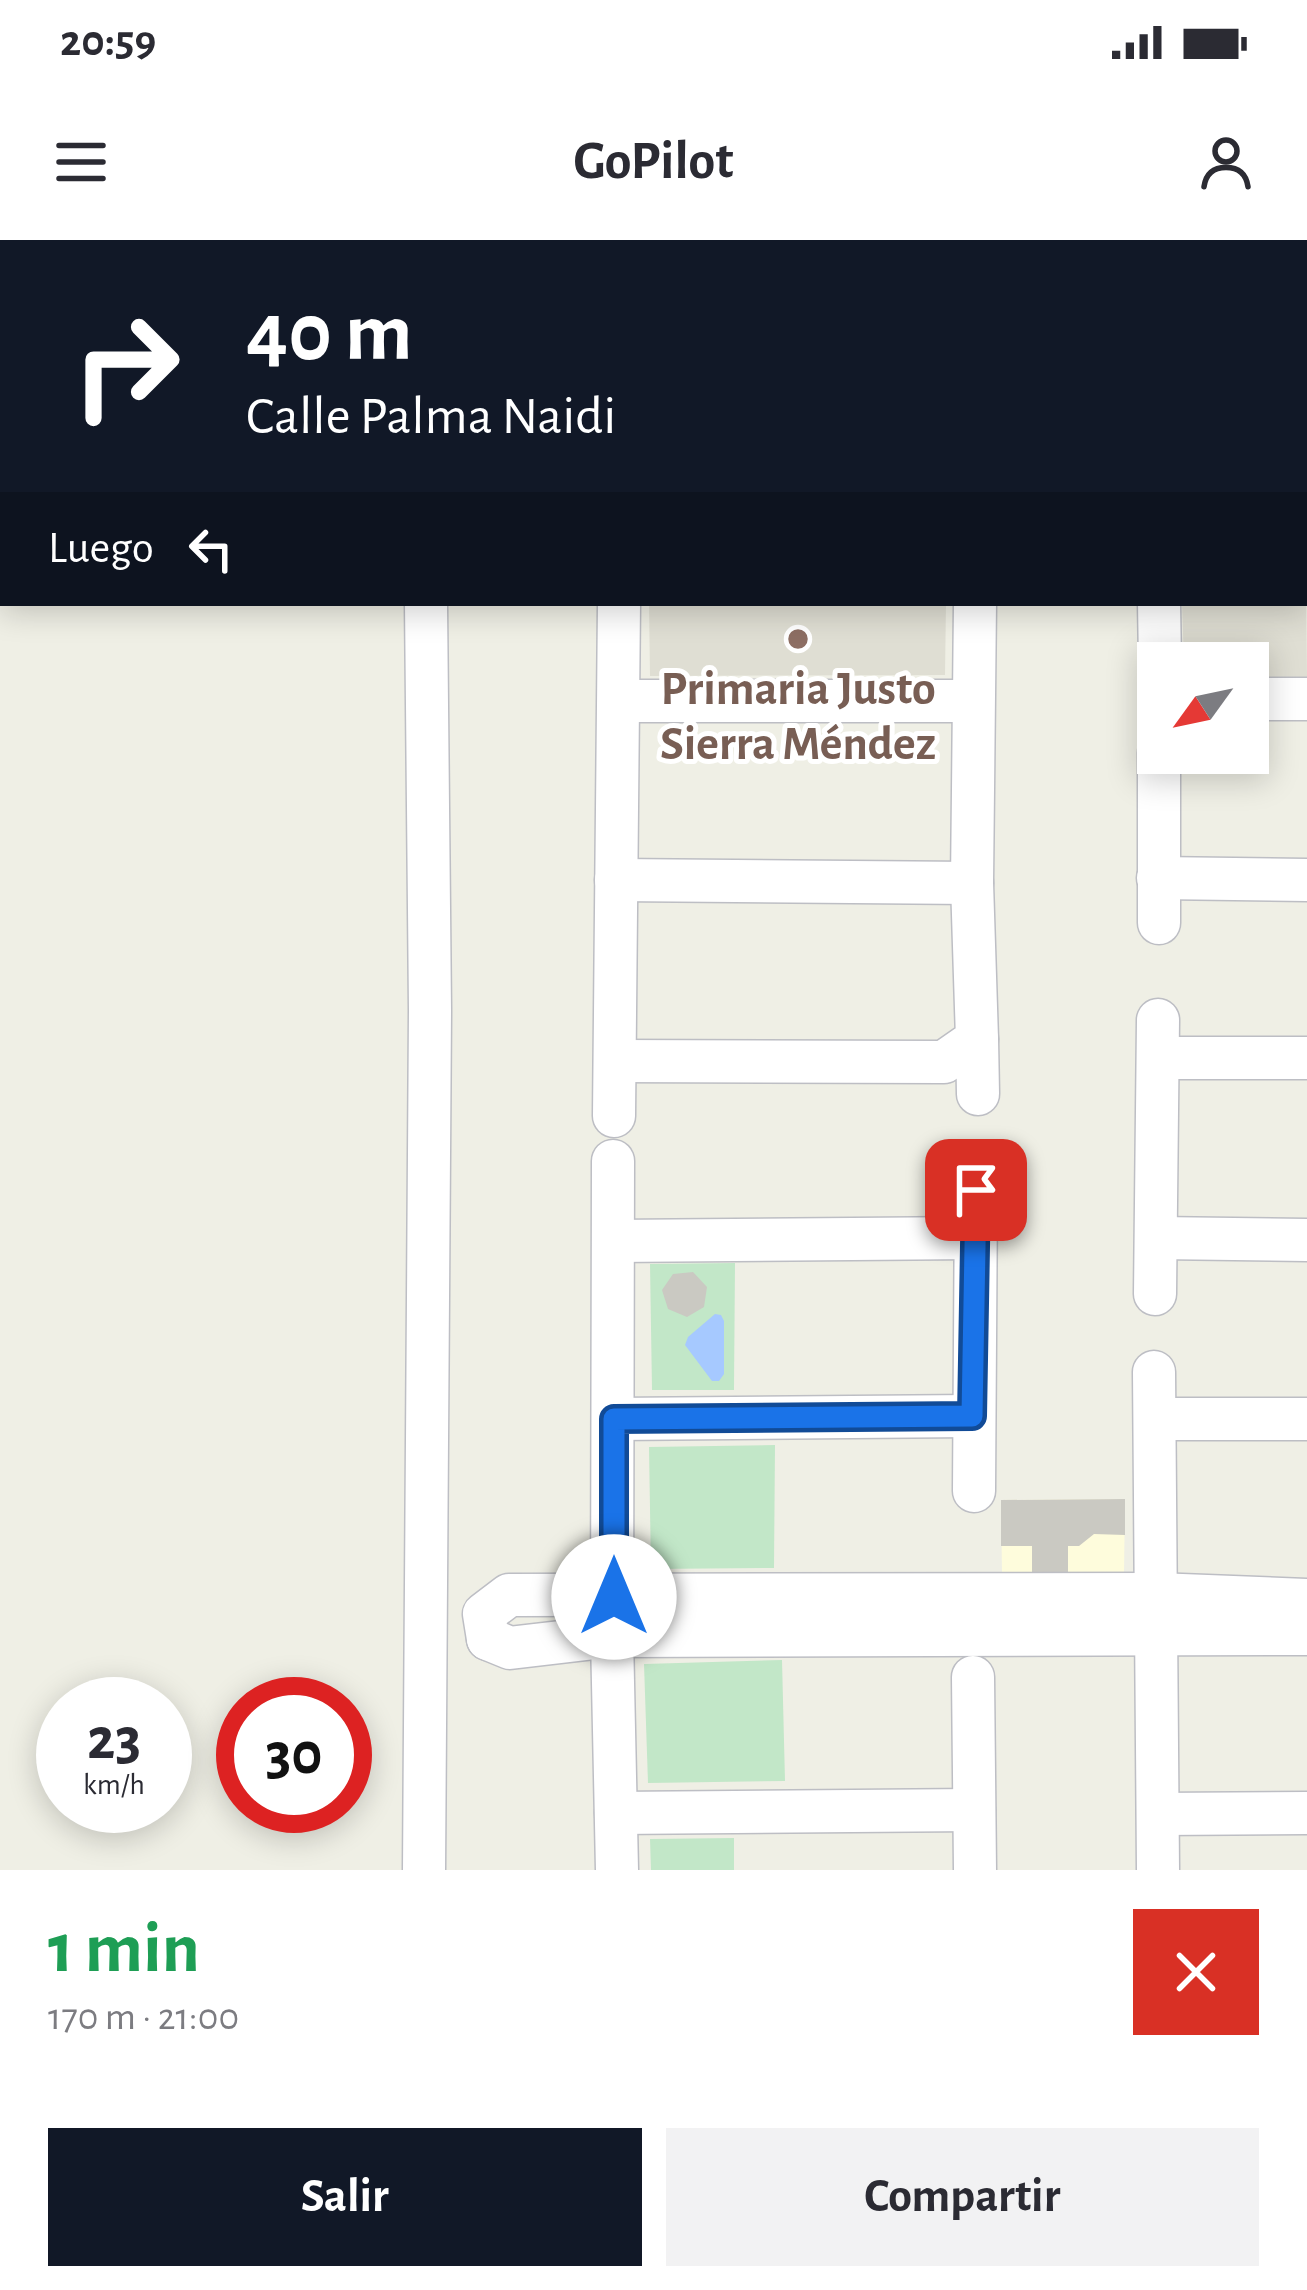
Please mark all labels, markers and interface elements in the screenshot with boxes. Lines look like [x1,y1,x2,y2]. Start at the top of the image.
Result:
text: 20:59 [60,19,156,64]
icon: menu [48,129,114,195]
icon: person [1193,129,1259,195]
text: GoPilot [573,135,734,189]
icon: right [48,288,204,444]
text: 40 m [246,292,413,376]
text: Calle Palma Naidi [246,390,616,444]
icon: left [178,516,244,582]
text: Luego [48,526,154,571]
marker: Primaria Justo Sierra Méndez [785,626,811,652]
north arrow [1137,642,1269,774]
map controls [1137,642,1269,774]
place label: Primaria Justo Sierra Méndez [660,666,936,769]
pin [925,1139,1027,1241]
icon: arrive [943,1157,1009,1223]
position arrow [551,1534,677,1660]
speed limit sign: 30 [216,1677,372,1833]
text: 23 [87,1710,141,1770]
text: km/h [83,1770,145,1800]
button: close [1133,1909,1259,2035]
text: 1 min [48,1913,200,1985]
text: 170 m · 21:00 [48,1998,239,2037]
button: Salir [48,2128,642,2266]
button: Compartir [666,2128,1259,2266]

